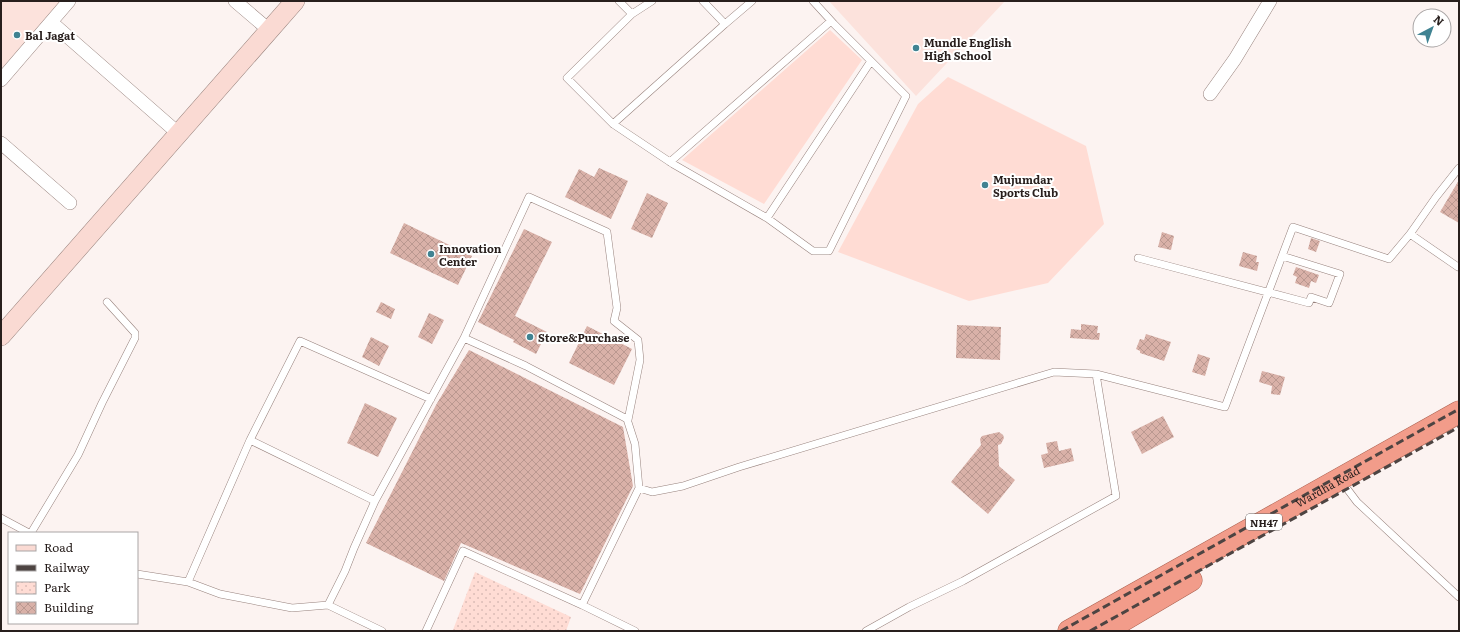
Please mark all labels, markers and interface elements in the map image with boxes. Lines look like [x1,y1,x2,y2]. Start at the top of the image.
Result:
north arrow [1412,8,1452,48]
text: N [1430,11,1448,29]
place label: Bal Jagat [25,27,75,43]
marker: Bal Jagat [12,30,22,40]
place label: Mundle English High School [924,34,1012,63]
marker: Mundle English High School [911,43,921,53]
place label: Mujumdar Sports Club [993,171,1058,200]
marker: Mujumdar Sports Club [980,180,990,190]
place label: Innovation Center [439,240,502,269]
marker: Innovation Center [426,249,436,259]
place label: Store&Purchase [538,329,629,345]
marker: Store&Purchase [525,332,535,342]
street label: Wardha Road [1292,461,1362,511]
road number: NH47 [1246,514,1282,530]
legend [8,532,138,624]
text: Road [44,538,74,556]
text: Railway [44,558,90,576]
text: Park [44,578,71,596]
text: Building [44,598,94,616]

